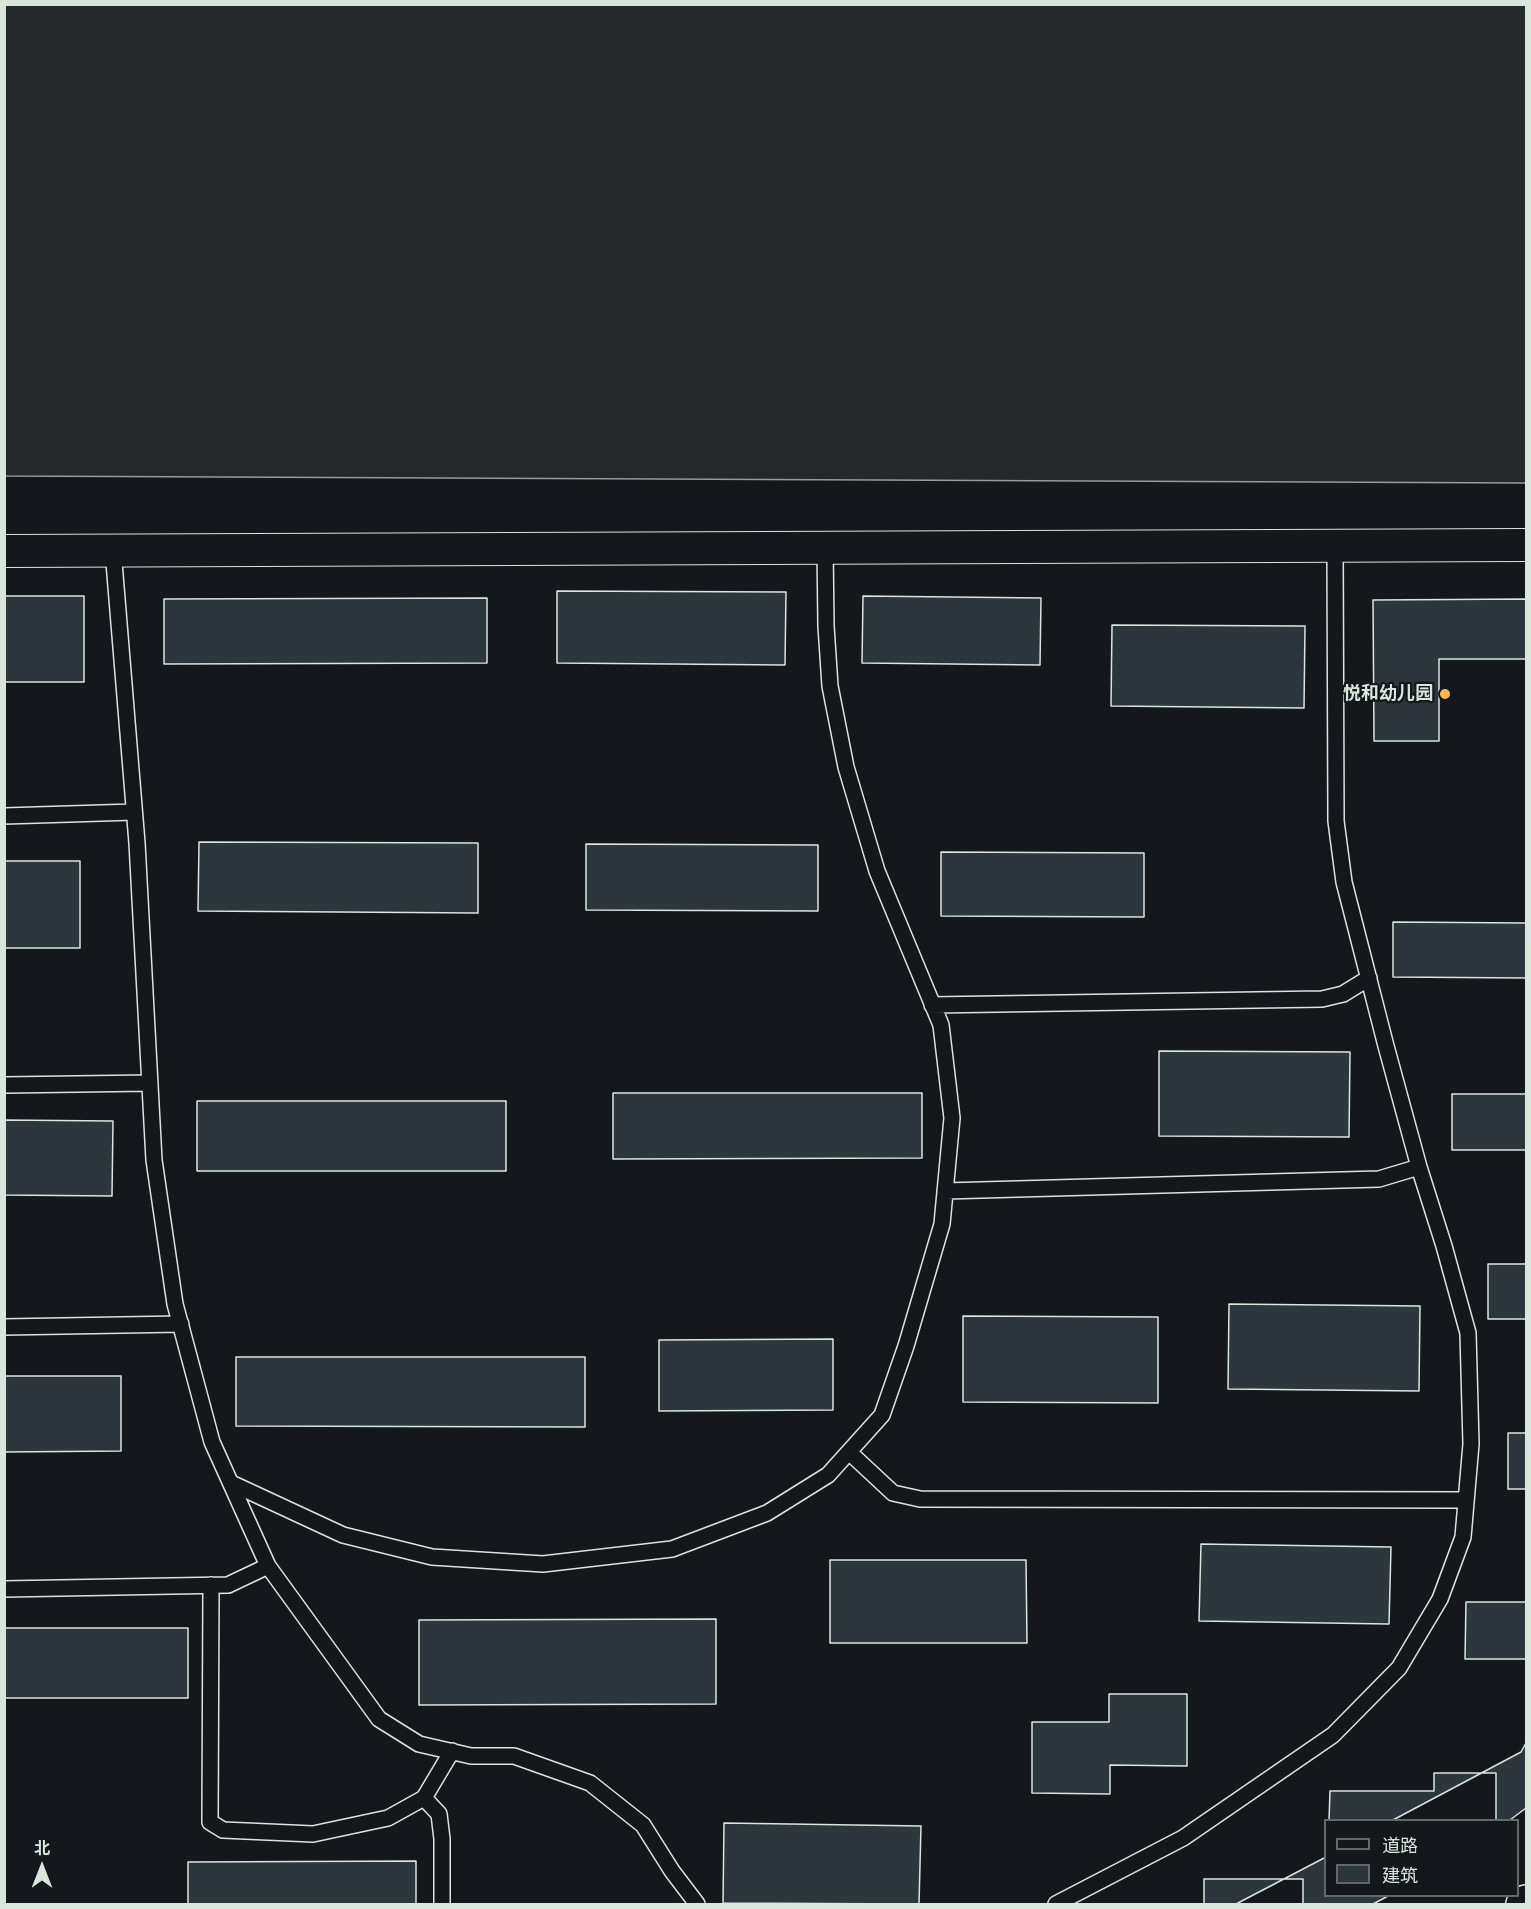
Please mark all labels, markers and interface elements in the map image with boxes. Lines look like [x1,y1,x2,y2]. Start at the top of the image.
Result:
place label: 悦和幼儿园 [1343,683,1433,705]
marker: 悦和幼儿园 [1438,687,1452,701]
legend [1324,1819,1519,1897]
text: 道路 [1382,1835,1418,1857]
north arrow [12,1837,72,1897]
text: 北 [34,1839,50,1858]
text: 建筑 [1382,1865,1418,1887]

